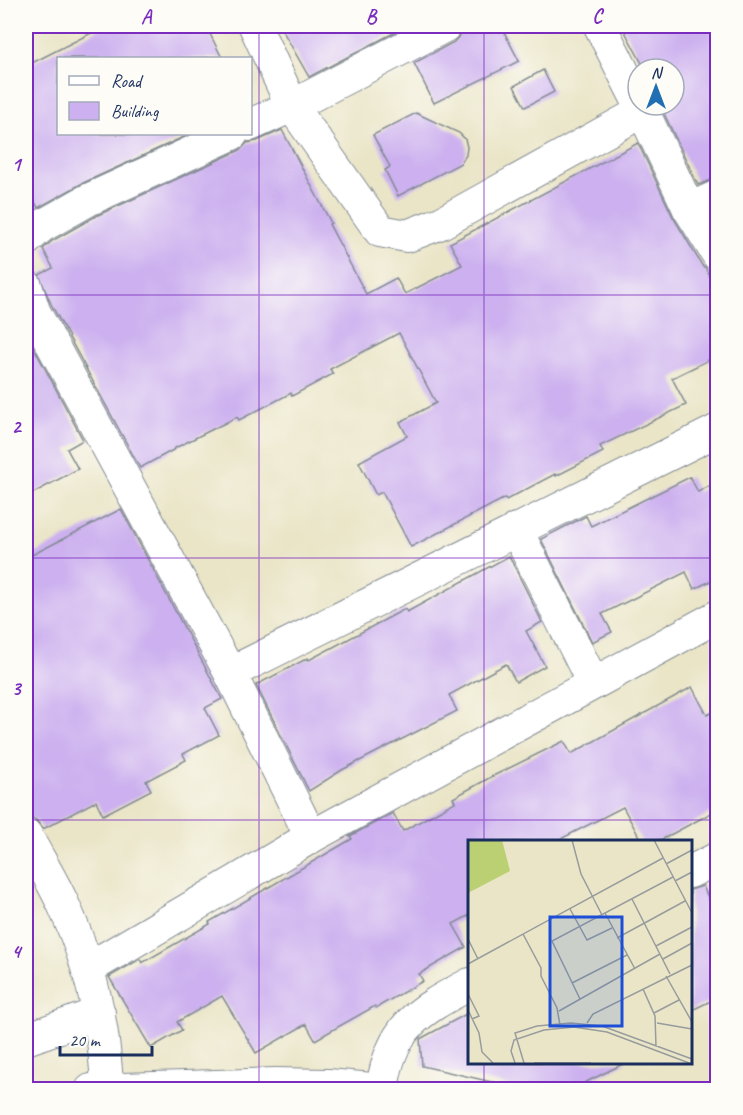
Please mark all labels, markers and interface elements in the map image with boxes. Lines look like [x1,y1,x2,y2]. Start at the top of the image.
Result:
text: A [141,4,153,29]
text: B [366,4,378,29]
text: C [592,4,604,29]
legend [57,57,252,135]
north arrow [626,57,686,117]
text: N [651,63,664,83]
text: Road [111,70,144,92]
text: Building [111,100,160,122]
text: 1 [12,152,23,177]
text: 2 [12,414,23,439]
text: 3 [12,676,23,701]
inset map [468,840,692,1064]
text: 4 [12,939,24,964]
scale bar [60,1019,152,1057]
text: 20 m [69,1029,102,1051]

